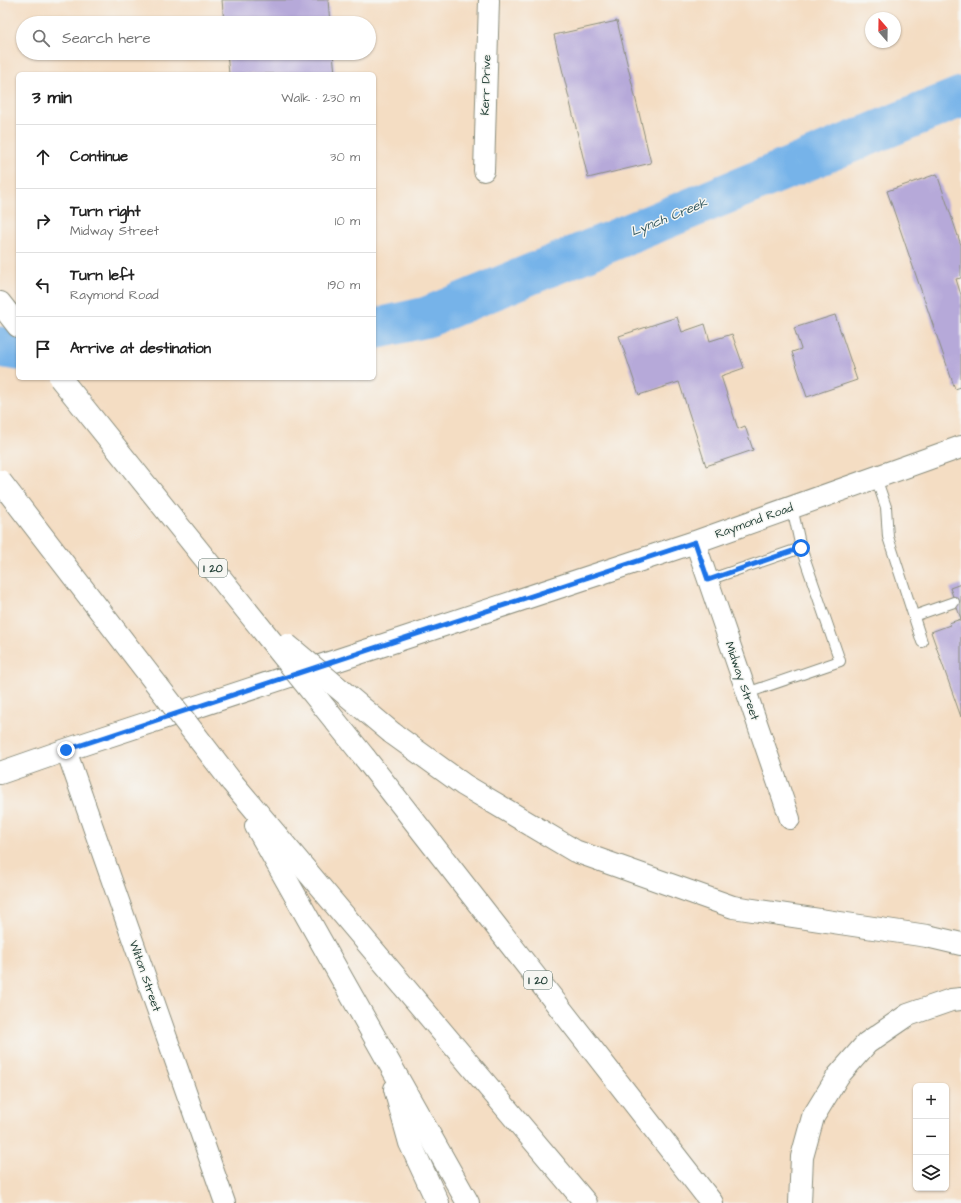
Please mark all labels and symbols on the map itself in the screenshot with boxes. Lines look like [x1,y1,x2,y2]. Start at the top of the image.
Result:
north arrow [865,12,901,48]
street label: Kerr Drive [476,54,496,116]
water label: Lynch Creek [628,193,711,241]
street label: Raymond Road [713,499,796,544]
route start [792,539,810,557]
road number: I 20 [199,559,227,577]
street label: Midway Street [720,639,763,723]
route end [57,741,75,759]
street label: Wilton Street [125,938,165,1014]
road number: I 20 [524,971,552,989]

